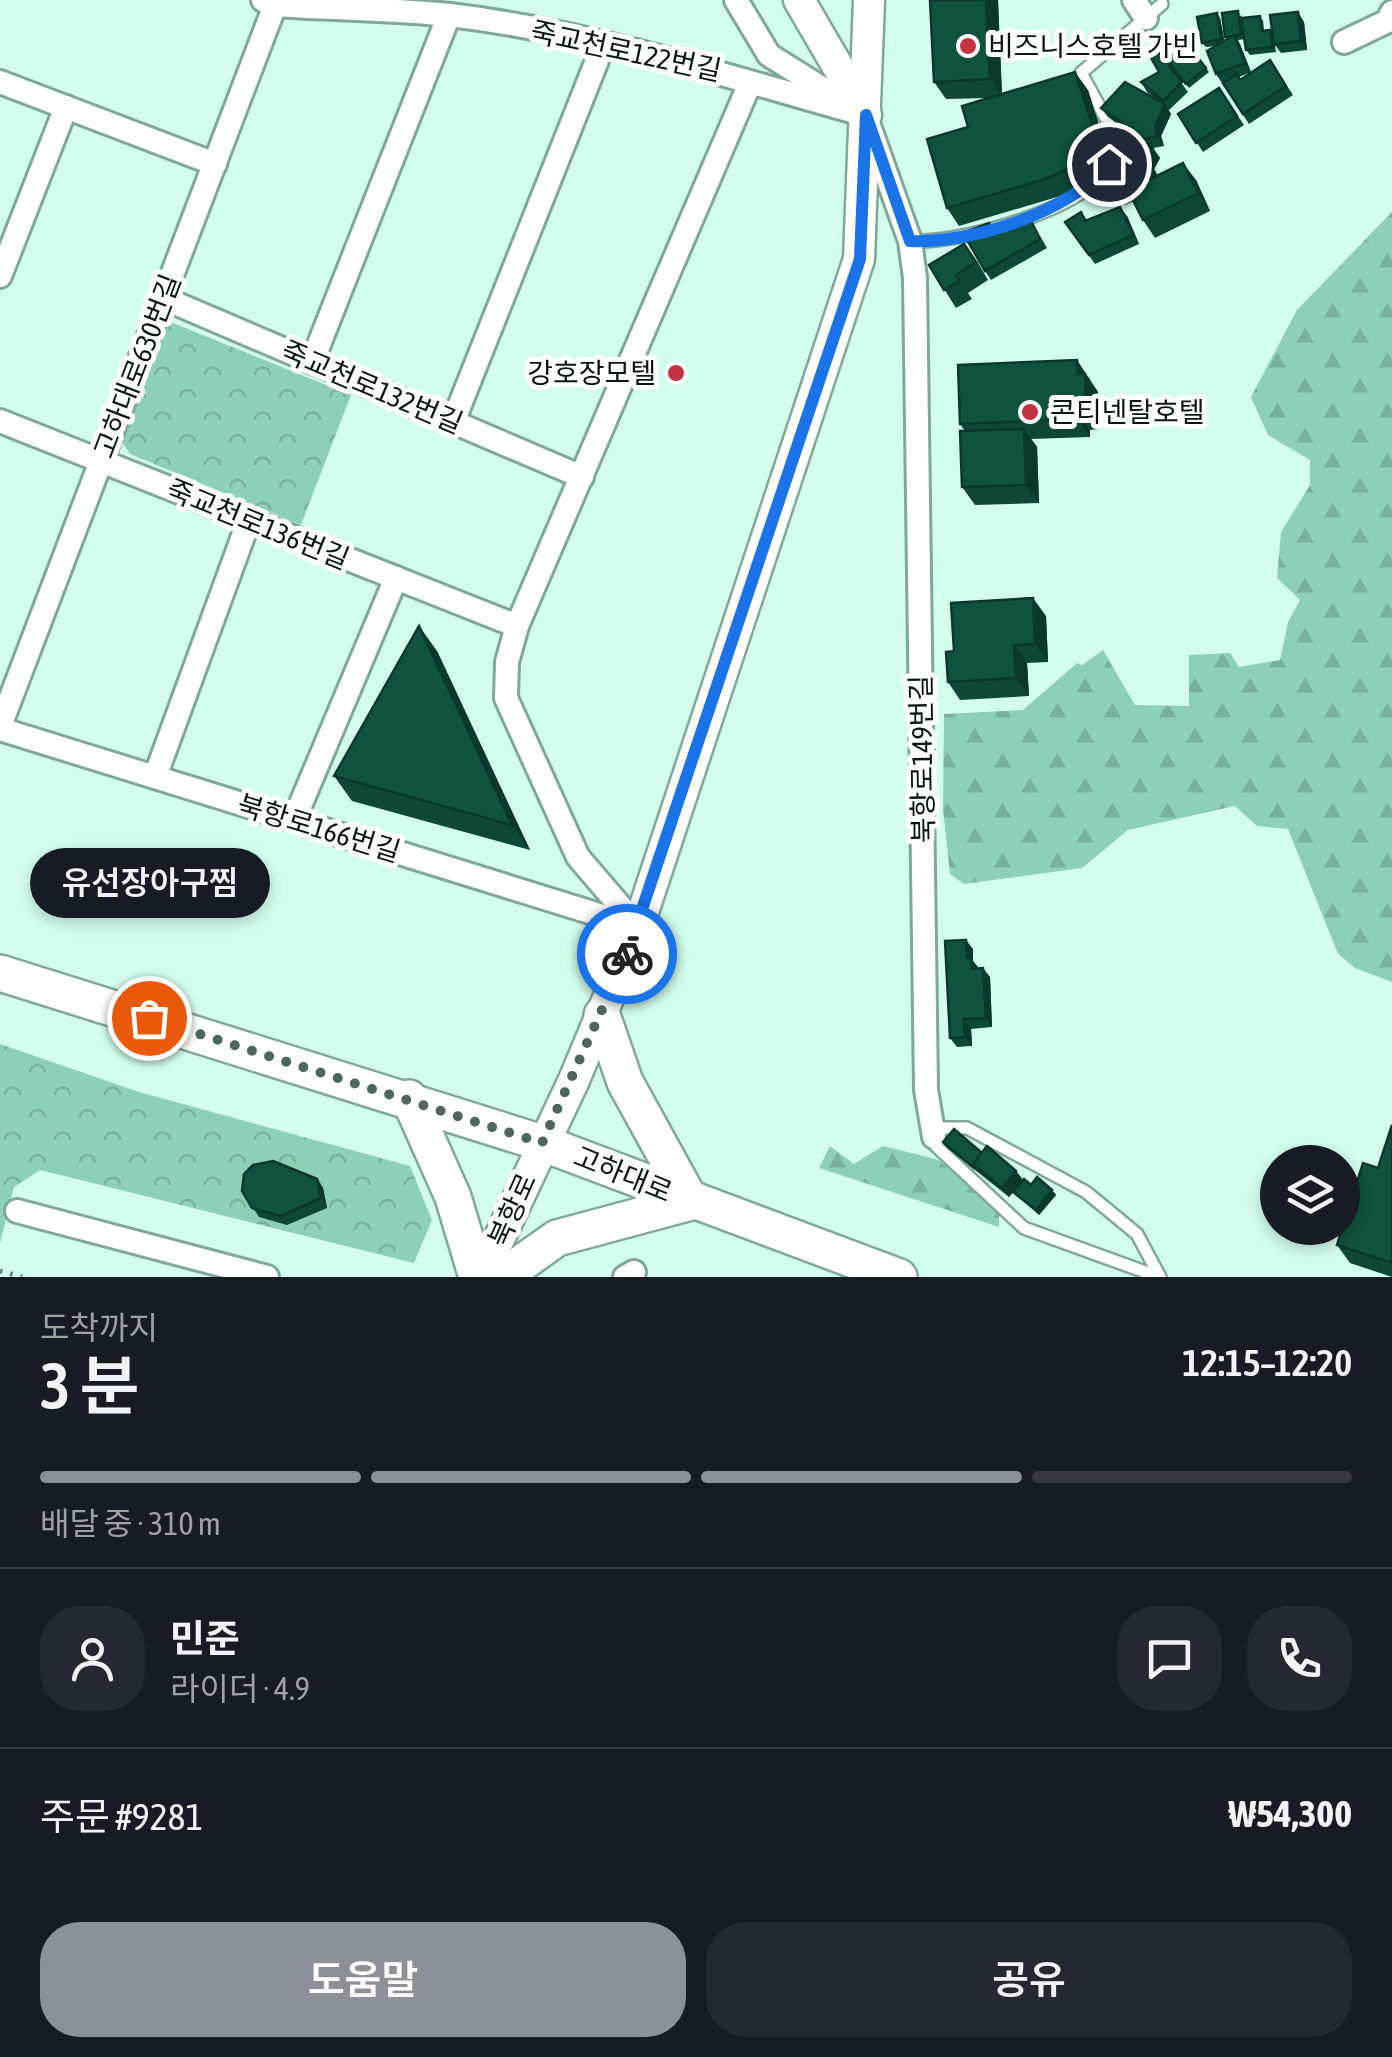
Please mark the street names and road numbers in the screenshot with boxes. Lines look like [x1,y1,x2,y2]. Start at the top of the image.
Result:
street label: 죽교천로122번길 [528,15,724,87]
street label: 고하대로630번길 [87,270,187,462]
street label: 죽교천로132번길 [276,334,468,440]
street label: 죽교천로136번길 [162,473,354,575]
street label: 북항로149번길 [905,675,939,843]
street label: 북항로166번길 [234,788,404,868]
street label: 고하대로 [569,1140,677,1208]
street label: 북항로 [482,1168,542,1252]

